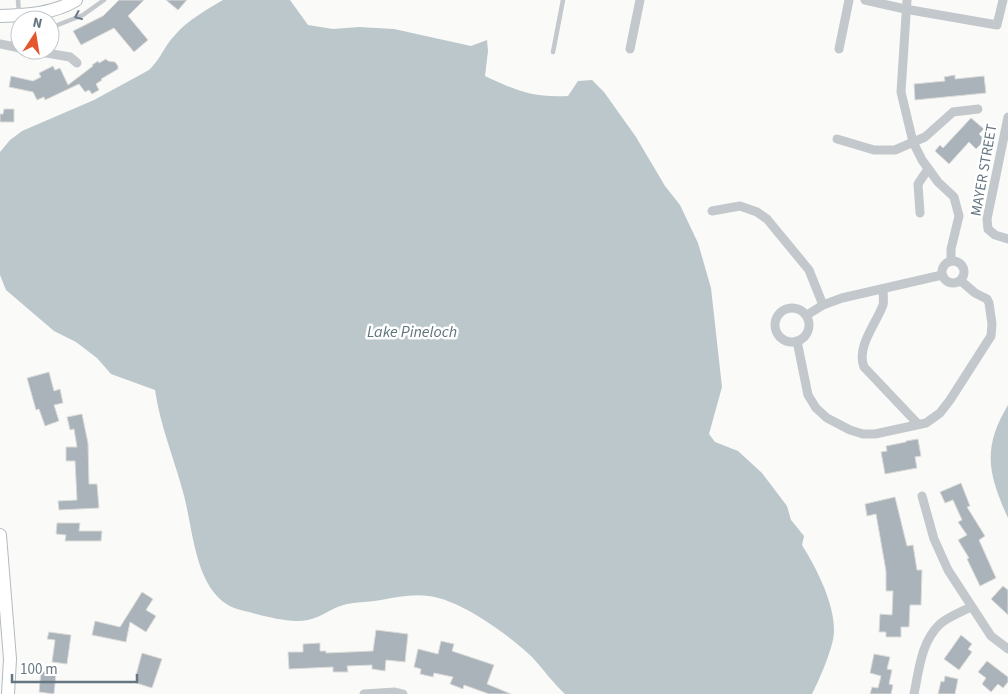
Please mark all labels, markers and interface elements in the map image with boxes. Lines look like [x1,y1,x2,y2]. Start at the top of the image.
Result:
north arrow [10,10,60,60]
one-way arrow [74,10,83,21]
text: N [31,13,44,34]
street label: MAYER STREET [966,122,1002,218]
water label: Lake Pineloch [367,321,457,343]
scale bar [12,652,138,684]
text: 100 m [20,659,58,680]

